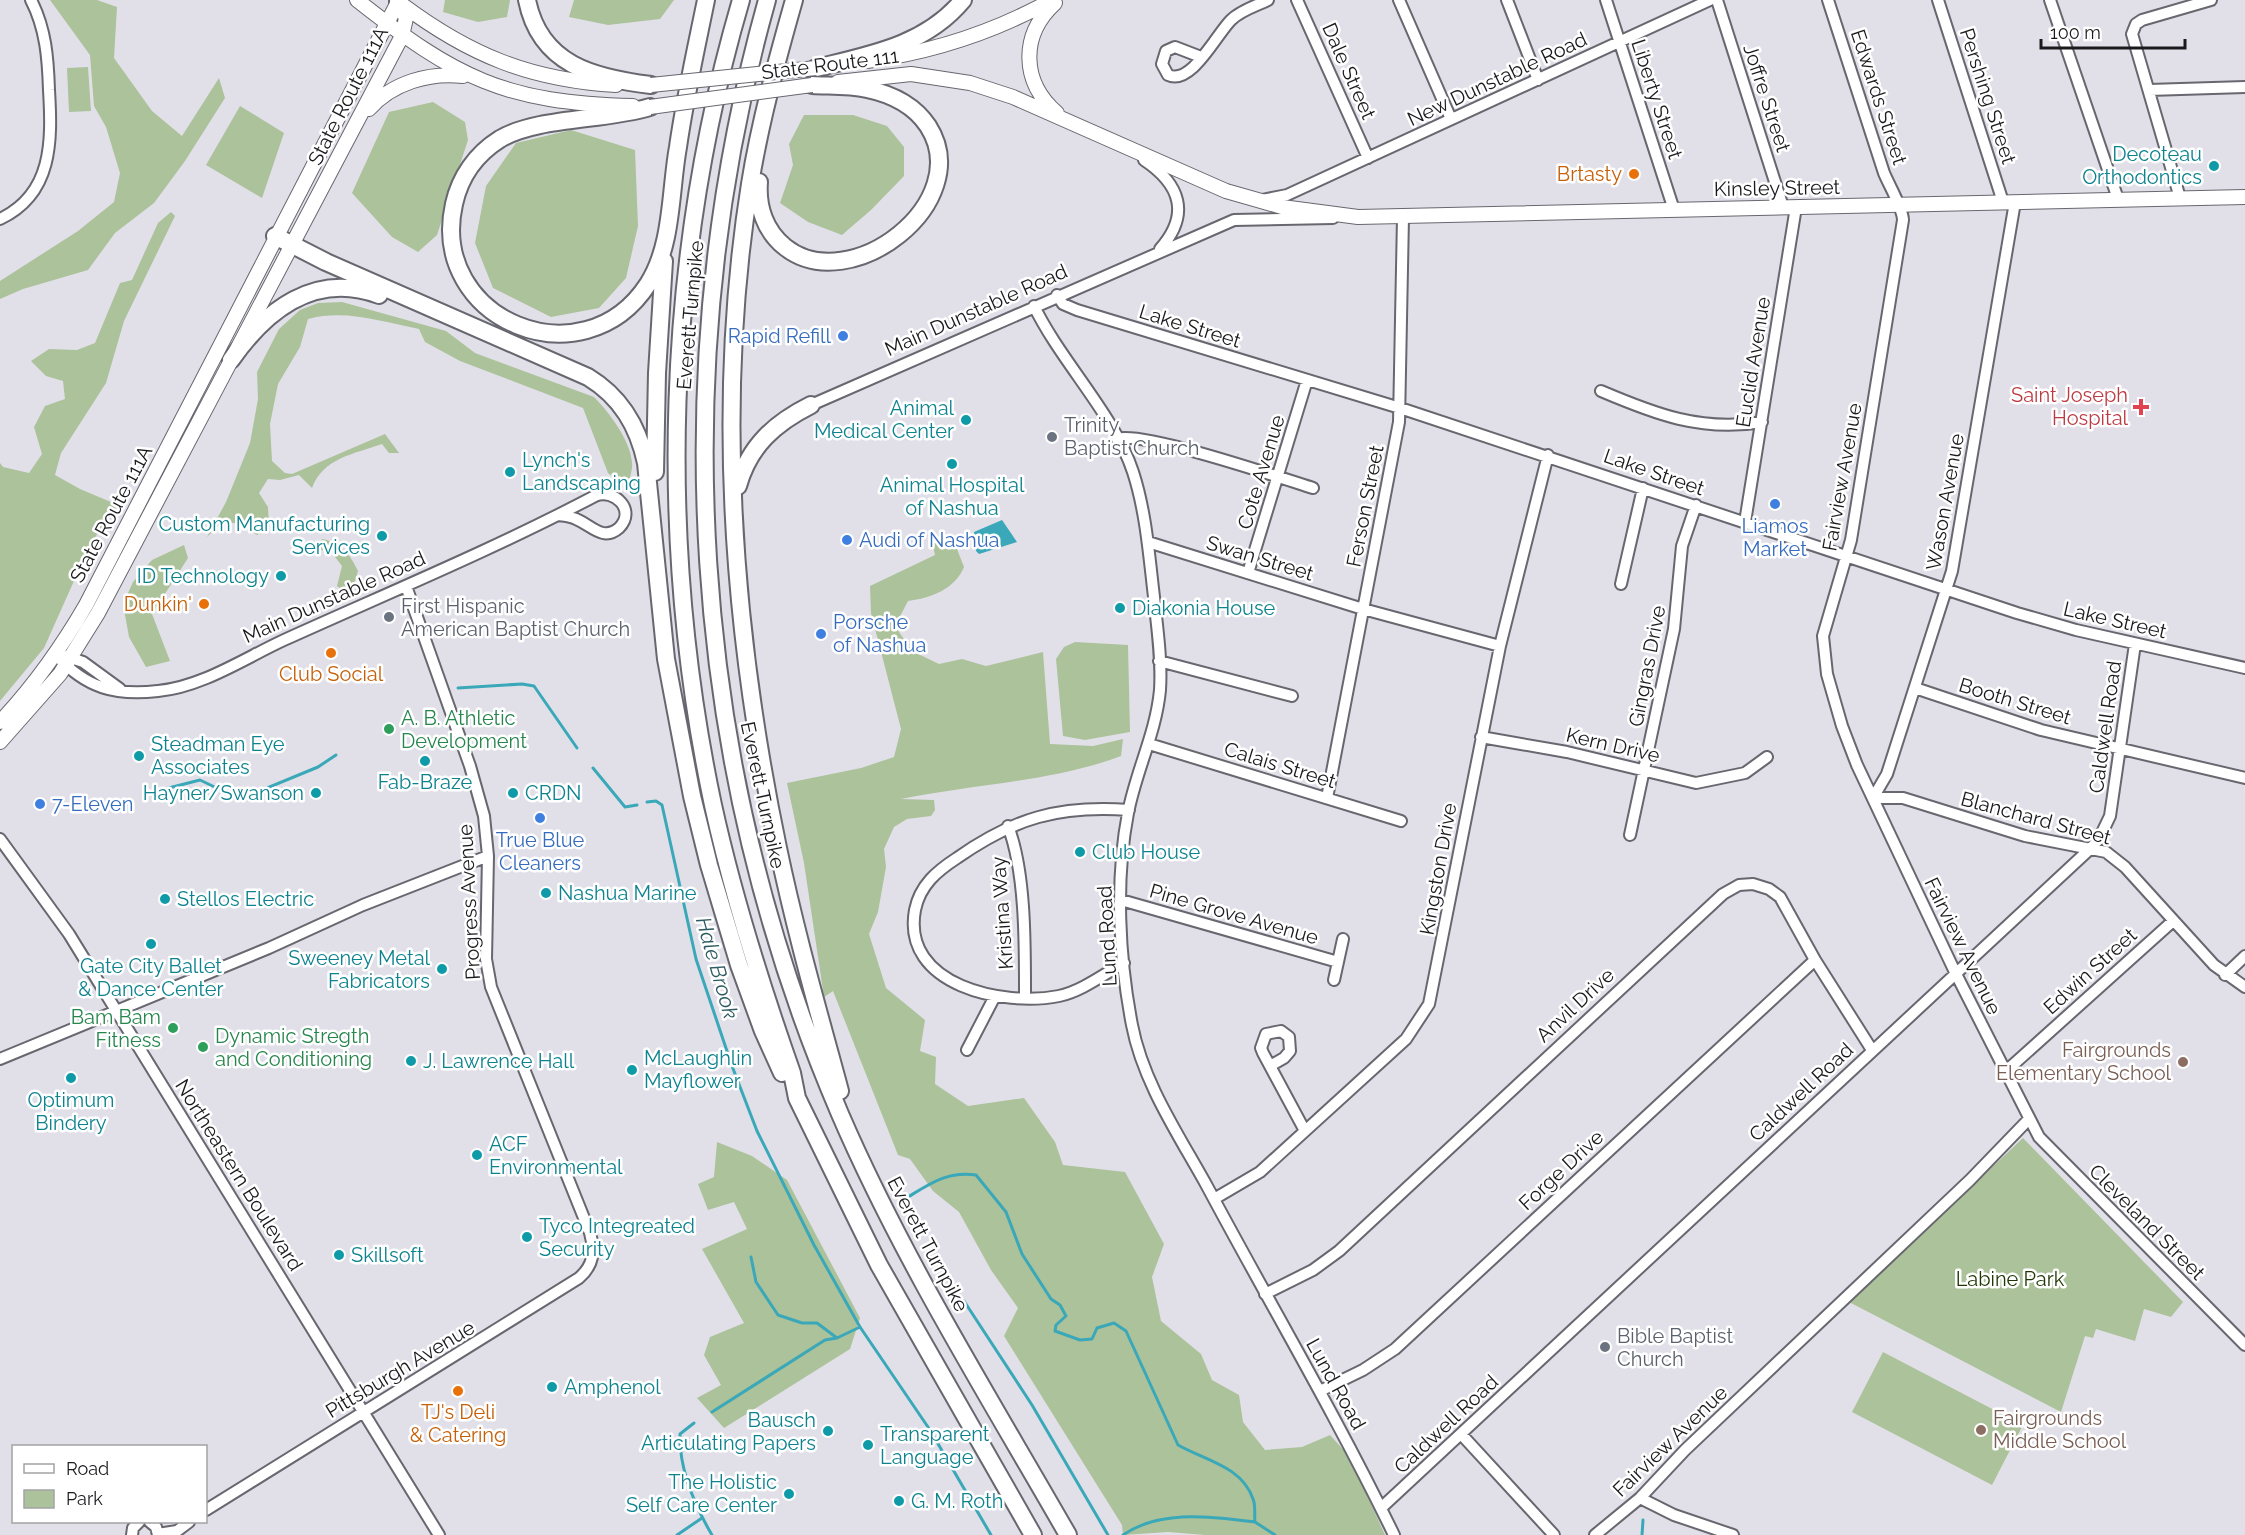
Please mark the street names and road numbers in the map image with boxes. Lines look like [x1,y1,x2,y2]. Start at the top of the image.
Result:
street label: Dale Street [1317,19,1381,123]
street label: State Route 111A [303,22,393,169]
street label: Pershing Street [1955,25,2021,167]
street label: Edwards Street [1846,26,1912,168]
street label: New Dunstable Road [1403,27,1591,131]
street label: Liberty Street [1626,36,1688,162]
street label: Joffre Street [1738,41,1796,155]
street label: State Route 111 [760,44,901,84]
street label: Kinsley Street [1714,175,1841,201]
street label: Everett Turnpike [672,239,708,391]
street label: Main Dunstable Road [881,259,1071,361]
street label: Euclid Avenue [1731,295,1775,429]
street label: Lake Street [1136,299,1244,353]
street label: Fairview Avenue [1817,401,1867,553]
street label: Cote Avenue [1232,412,1290,532]
street label: Wason Avenue [1921,431,1969,572]
street label: State Route 111A [65,441,157,587]
street label: Ferson Street [1341,443,1389,569]
street label: Lake Street [1600,444,1708,501]
street label: Swan Street [1203,530,1317,586]
street label: Main Dunstable Road [239,546,429,648]
street label: Lake Street [2061,597,2169,644]
street label: Gingras Drive [1623,603,1671,729]
street label: Caldwell Road [2084,659,2126,795]
street label: Booth Street [1956,673,2074,730]
street label: Everett Turnpike [736,719,790,871]
street label: Kern Drive [1564,723,1662,767]
street label: Calais Street [1221,737,1339,793]
street label: Blanchard Street [1958,786,2114,850]
street label: Kingston Drive [1415,801,1461,937]
street label: Progress Avenue [453,823,485,980]
street label: Kristina Way [986,856,1018,970]
street label: Fairview Avenue [1919,874,2007,1019]
street label: Pine Grove Avenue [1147,878,1321,950]
street label: Lund Road [1092,885,1122,987]
street label: Edwin Street [2038,923,2142,1019]
street label: Anvil Drive [1531,963,1619,1047]
street label: Caldwell Road [1744,1038,1858,1146]
street label: Northeastern Boulevard [170,1075,308,1275]
street label: Forge Drive [1514,1125,1608,1215]
street label: Cleveland Street [2084,1159,2210,1285]
street label: Everett Turnpike [882,1172,974,1316]
street label: Pittsburgh Avenue [321,1315,479,1423]
street label: Lund Road [1301,1334,1371,1434]
street label: Caldwell Road [1389,1370,1503,1478]
street label: Fairview Avenue [1608,1380,1732,1502]

